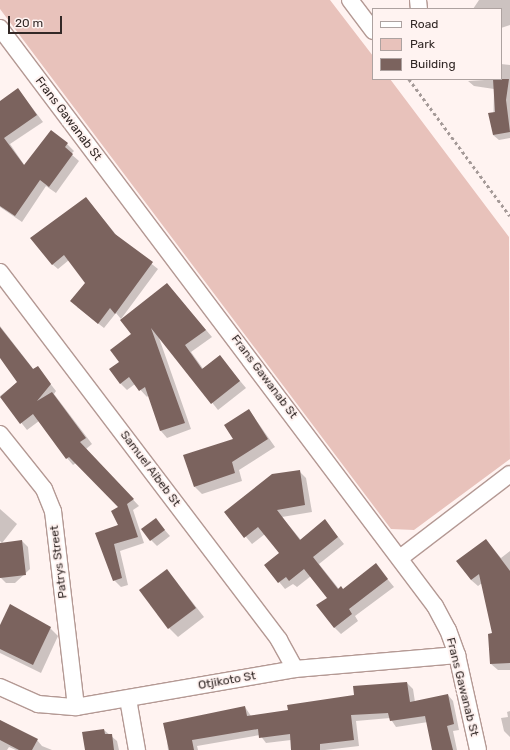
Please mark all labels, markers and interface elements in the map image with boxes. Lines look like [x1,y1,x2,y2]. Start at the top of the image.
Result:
scale bar [10,8,64,34]
legend [372,8,502,80]
text: 20 m [15,16,43,30]
text: Road [410,17,438,31]
text: Park [410,37,435,51]
text: Building [410,57,456,71]
street label: Frans Gawanab St [32,74,104,164]
street label: Frans Gawanab St [228,332,300,422]
street label: Samuel Aibeb St [117,428,183,510]
street label: Patrys Street [47,525,71,599]
street label: Frans Gawanab St [443,636,481,738]
street label: Otjikoto St [197,669,257,693]

